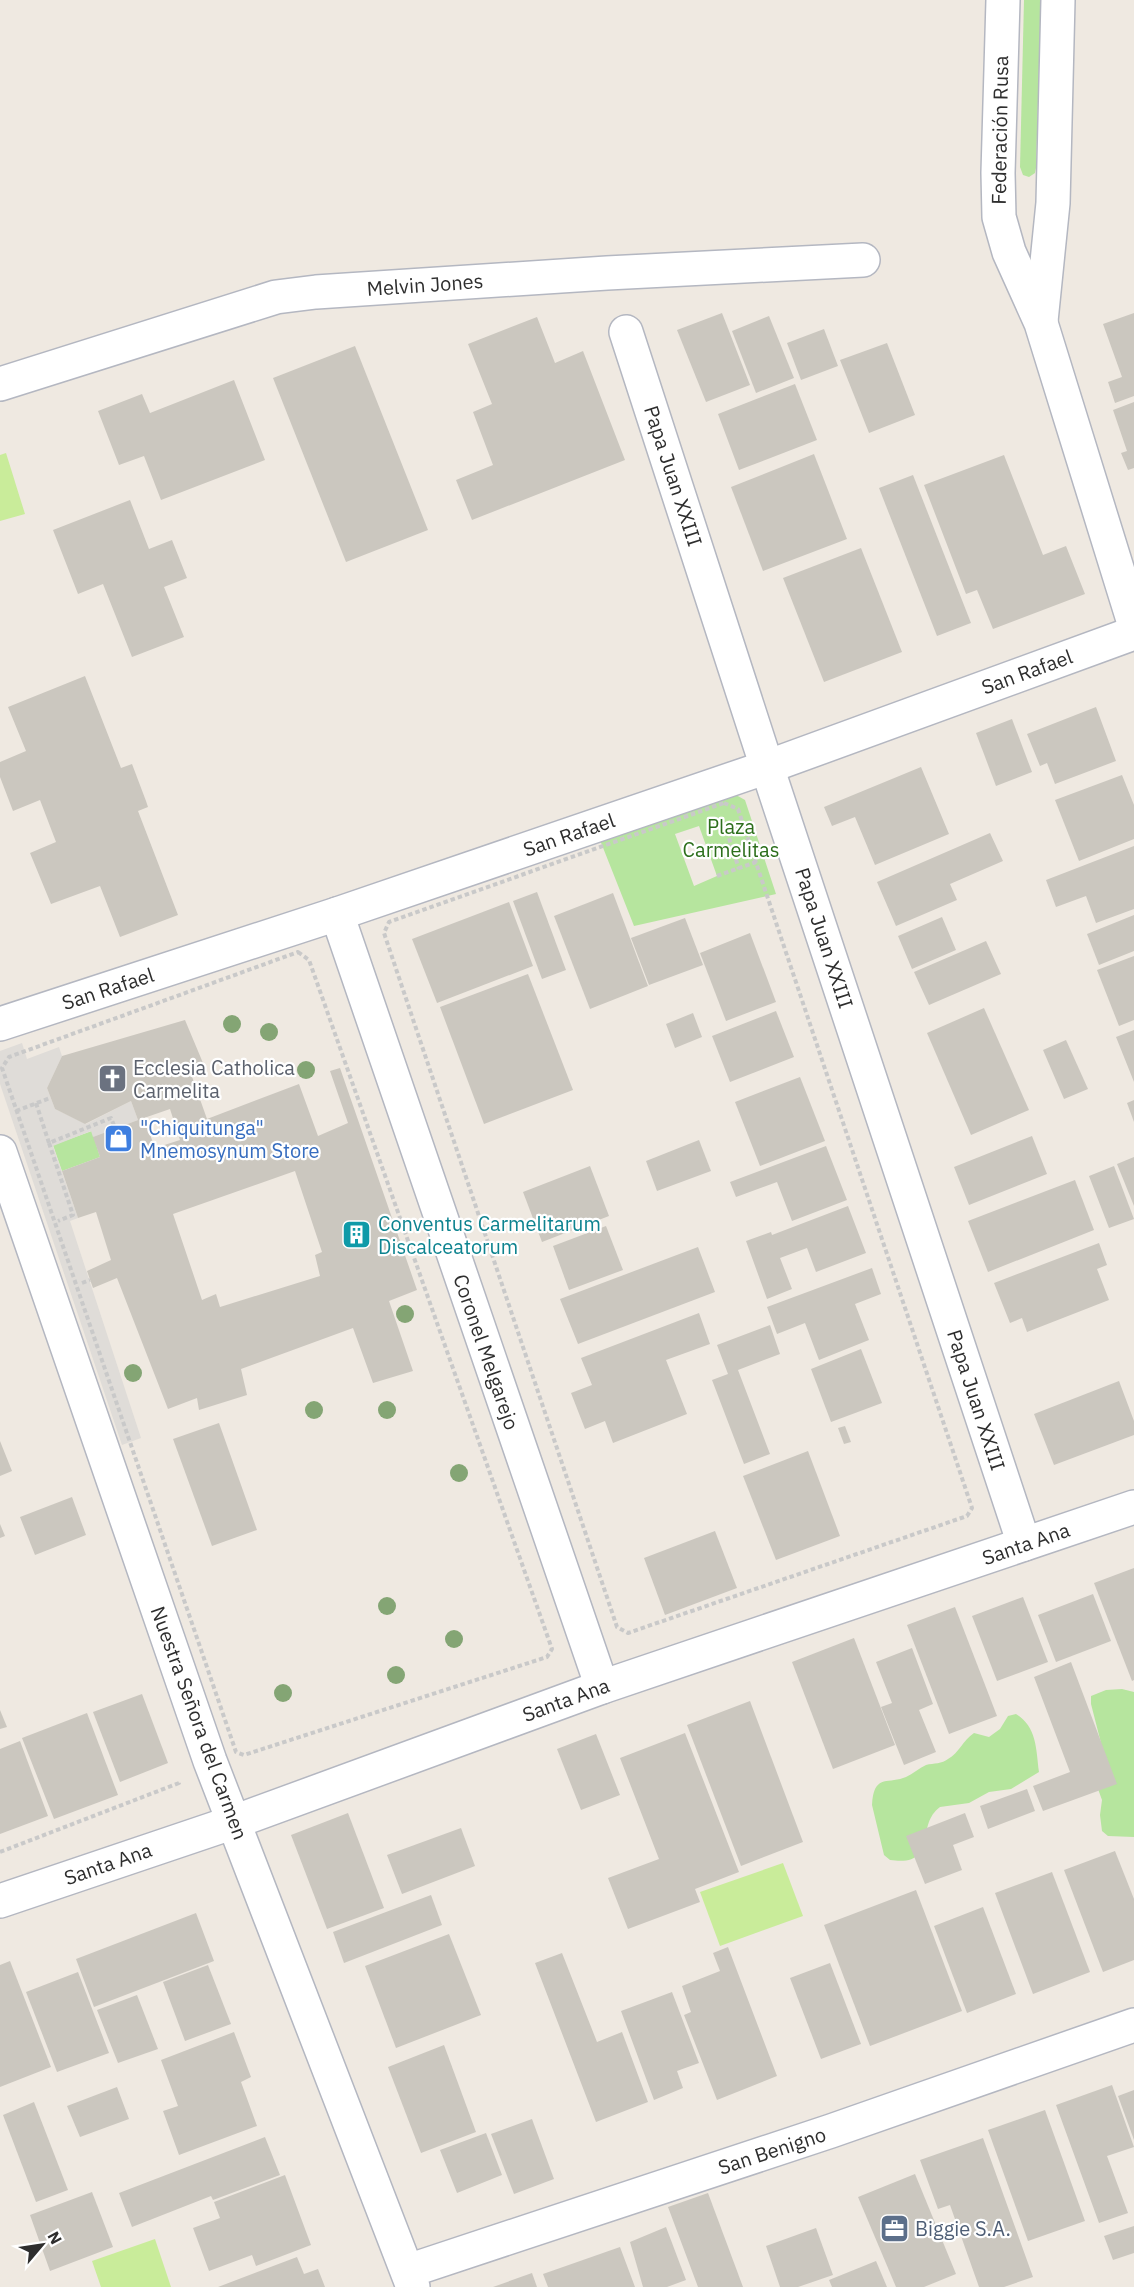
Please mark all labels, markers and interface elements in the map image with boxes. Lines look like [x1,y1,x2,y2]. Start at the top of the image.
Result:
street label: Federación Rusa [985,55,1014,205]
street label: Melvin Jones [366,267,484,302]
street label: Papa Juan XXIII [638,402,709,550]
street label: San Rafael [977,643,1076,701]
street label: San Rafael [519,806,618,863]
park label: Plaza Carmelitas [683,813,779,863]
street label: Papa Juan XXIII [789,864,860,1012]
street label: San Rafael [58,961,157,1016]
place label: Ecclesia Catholica Carmelita [133,1054,295,1104]
church icon: Ecclesia Catholica Carmelita [96,1063,128,1095]
place label: "Chiquitunga" Mnemosynum Store [140,1114,319,1164]
shop icon: "Chiquitunga" Mnemosynum Store [103,1123,135,1155]
place label: Conventus Carmelitarum Discalceatorum [378,1210,601,1260]
building icon: Conventus Carmelitarum Discalceatorum [341,1219,373,1251]
street label: Coronel Melgarejo [447,1270,526,1433]
street label: Papa Juan XXIII [941,1326,1012,1474]
street label: Santa Ana [978,1516,1074,1571]
street label: Nuestra Señora del Carmen [145,1602,254,1843]
street label: Santa Ana [518,1671,613,1728]
street label: Santa Ana [60,1836,156,1891]
street label: San Benigno [714,2120,829,2181]
office icon: Biggie S.A. [878,2213,910,2245]
north arrow [12,2215,72,2275]
place label: Biggie S.A. [915,2215,1011,2242]
text: N [44,2228,67,2248]

